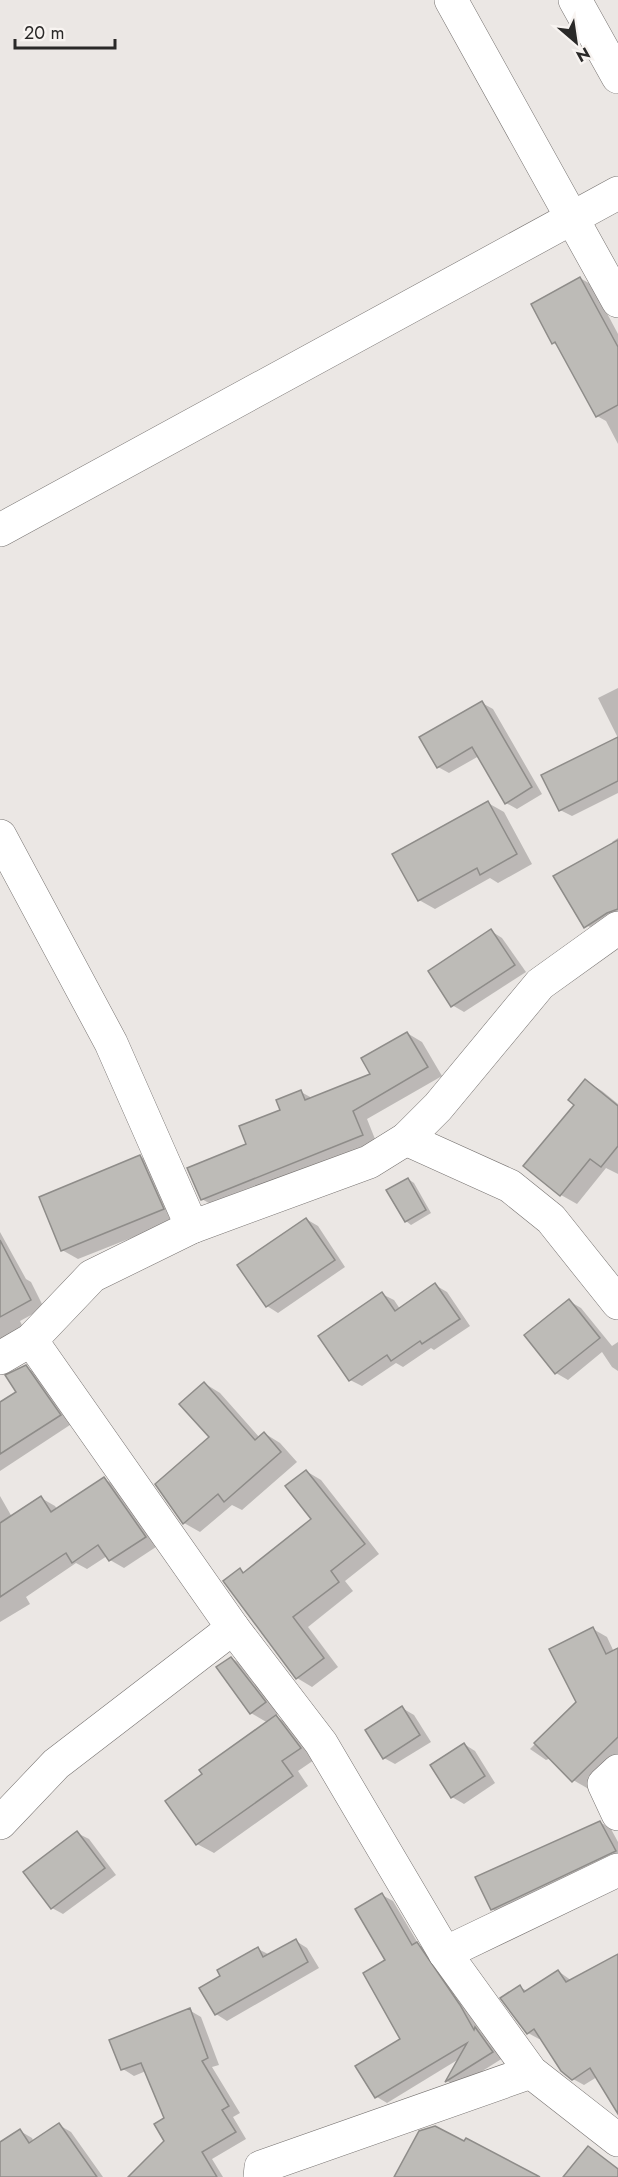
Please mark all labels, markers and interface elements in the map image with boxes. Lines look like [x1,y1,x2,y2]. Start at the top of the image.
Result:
scale bar [15,12,116,50]
north arrow [546,12,606,72]
text: 20 m [24,20,64,46]
text: N [572,42,594,68]

